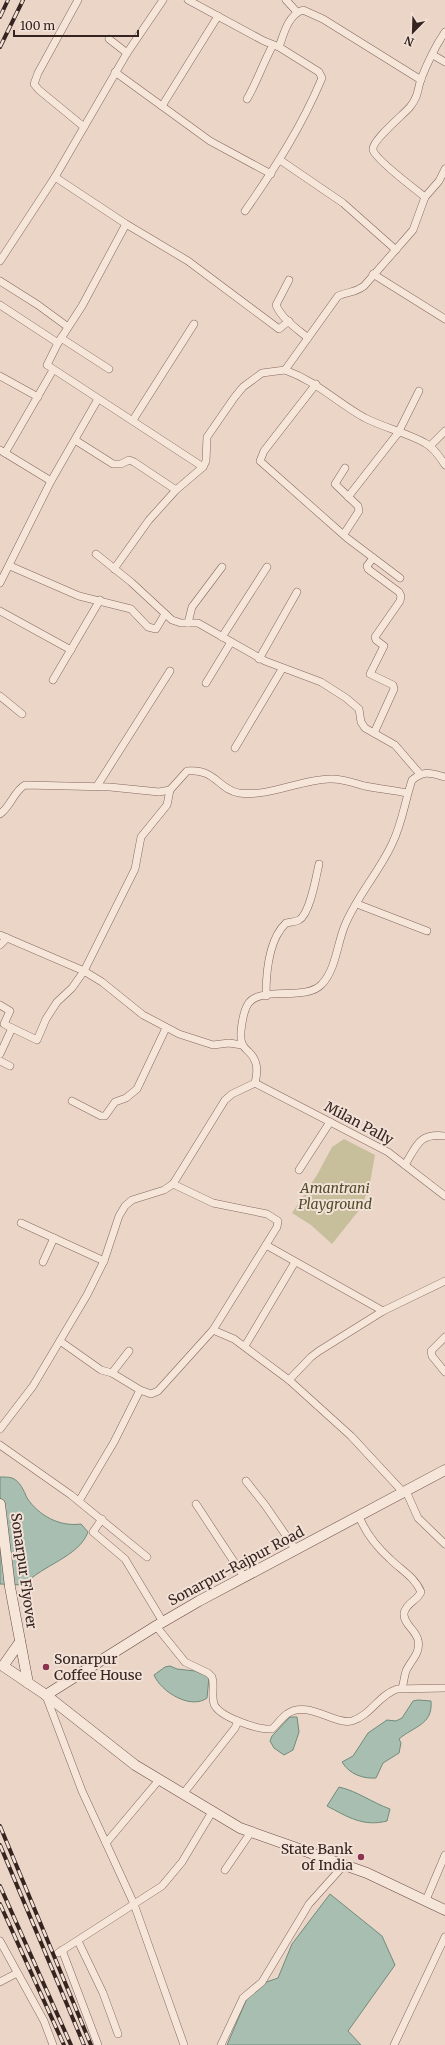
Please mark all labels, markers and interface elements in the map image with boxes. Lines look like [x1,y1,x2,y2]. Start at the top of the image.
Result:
scale bar [14,12,138,38]
north arrow [393,12,433,52]
text: 100 m [20,18,55,33]
text: N [402,33,416,49]
street label: Milan Pally [321,1097,397,1149]
park label: Amantrani Playground [298,1179,372,1213]
street label: Sonarpur Flyover [7,1512,41,1630]
street label: Sonarpur-Rajpur Road [165,1522,307,1609]
place label: Sonarpur Coffee House [54,1650,142,1684]
marker: Sonarpur Coffee House [41,1662,51,1672]
place label: State Bank of India [281,1840,353,1874]
marker: State Bank of India [356,1852,366,1862]

